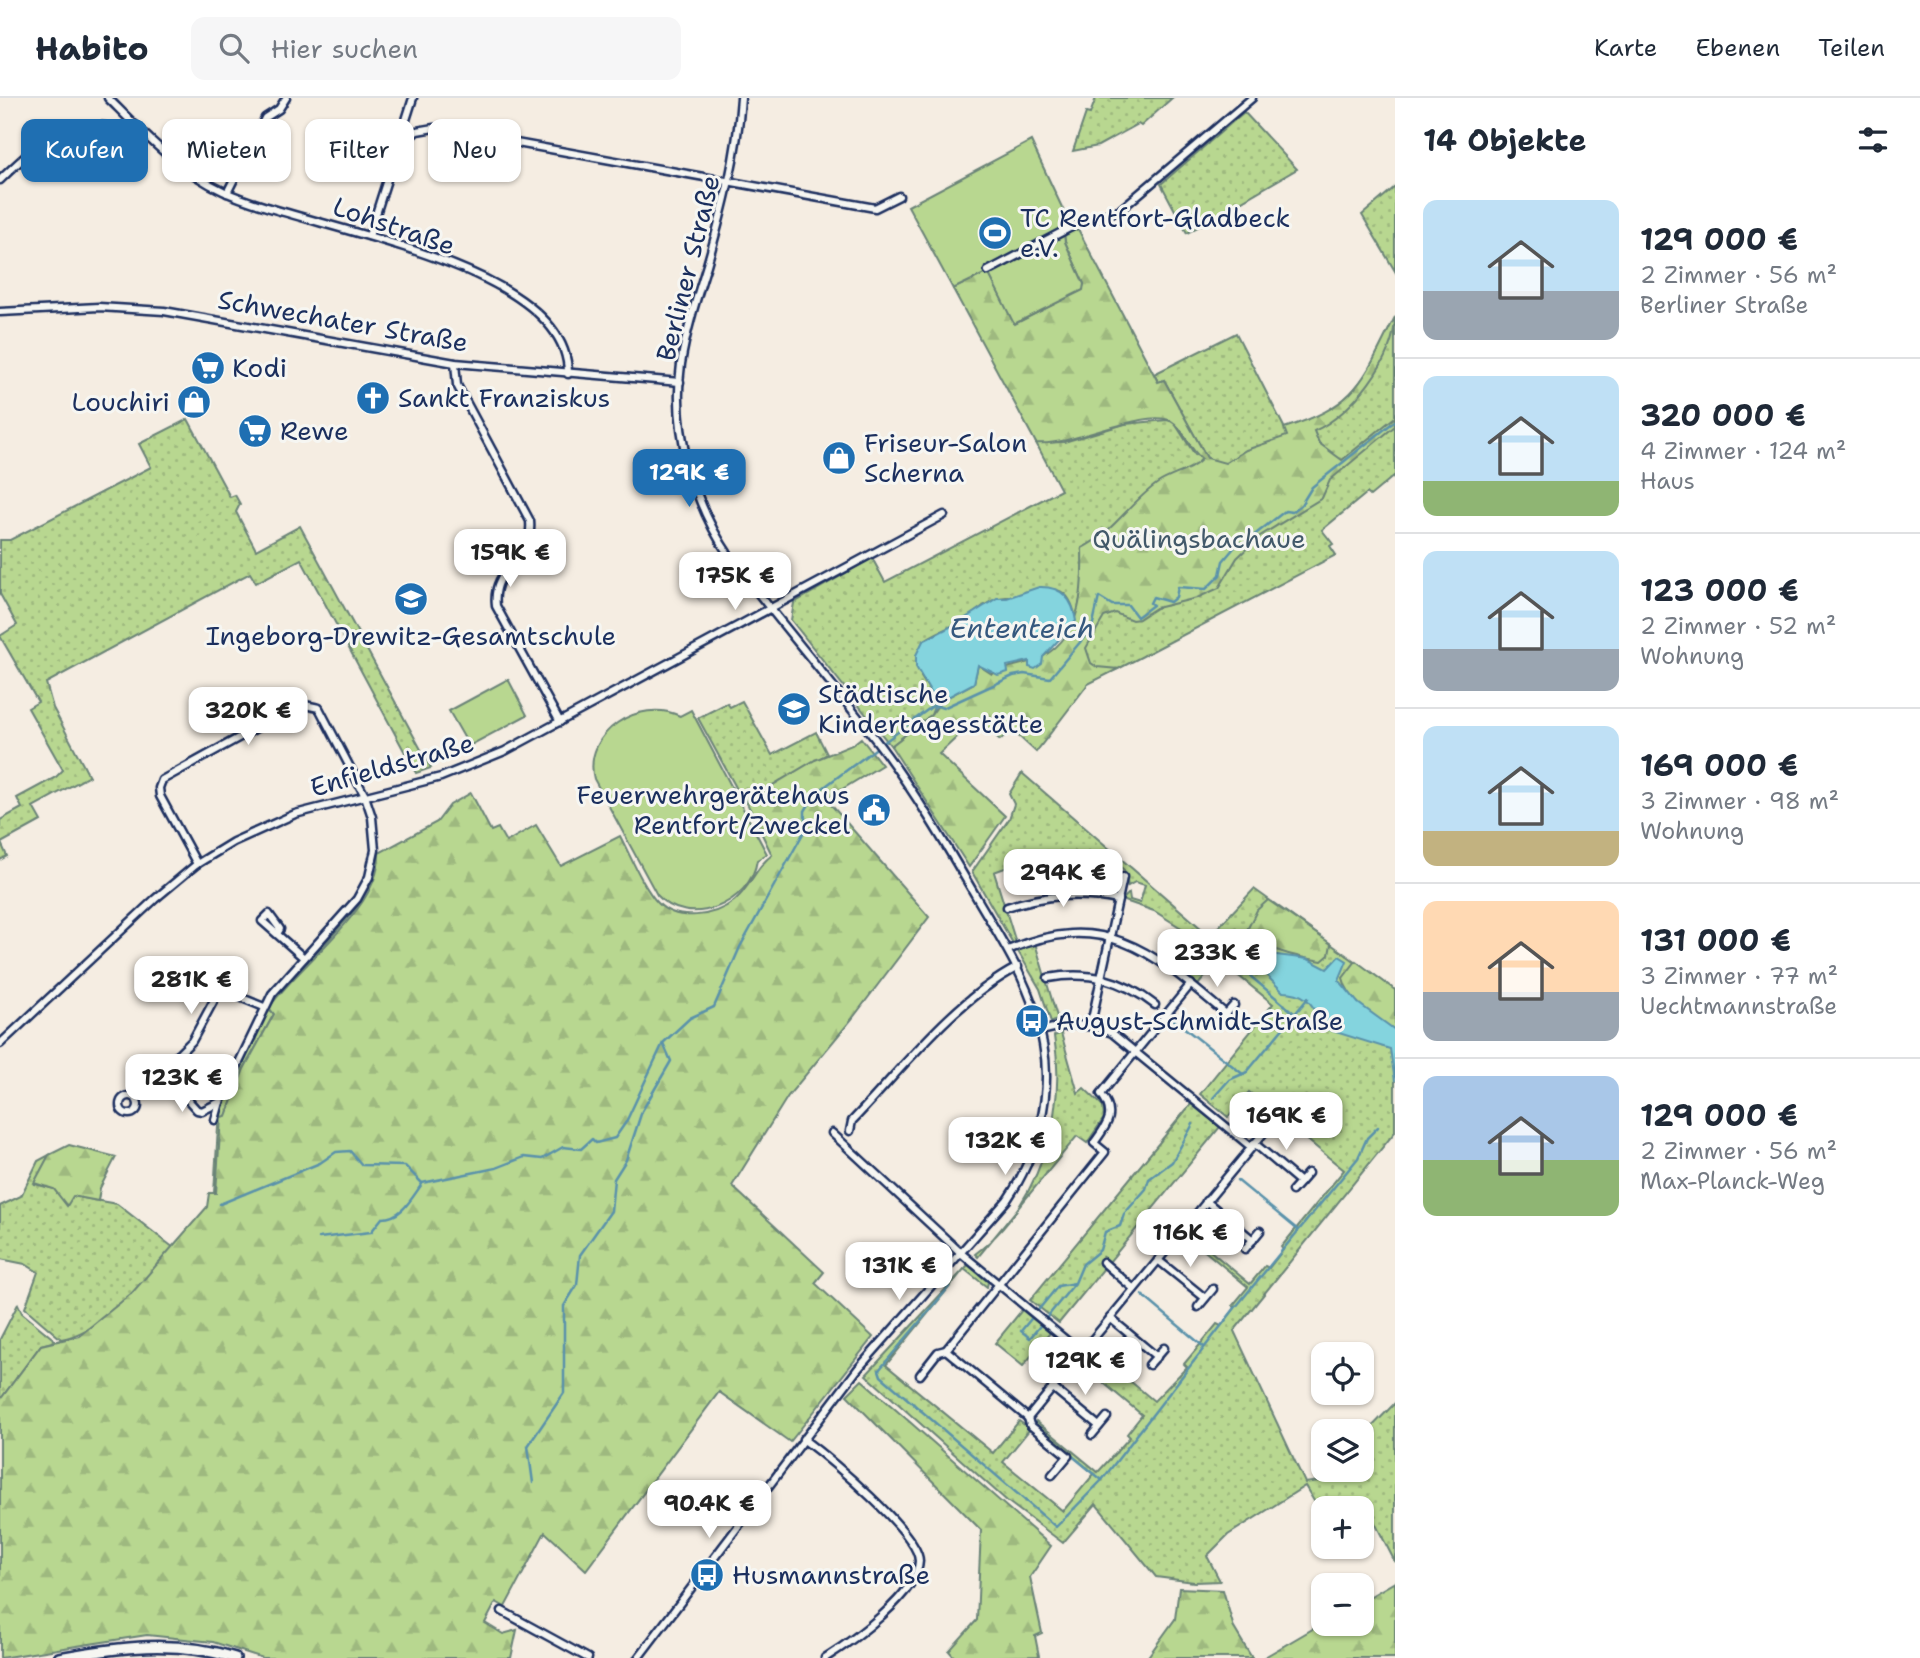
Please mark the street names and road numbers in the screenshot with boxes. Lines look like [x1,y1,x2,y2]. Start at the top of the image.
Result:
street label: Berliner Straße [647,171,728,365]
street label: Lohstraße [328,188,460,263]
street label: Schwechater Straße [215,281,471,360]
street label: Enfieldstraße [306,724,478,805]

